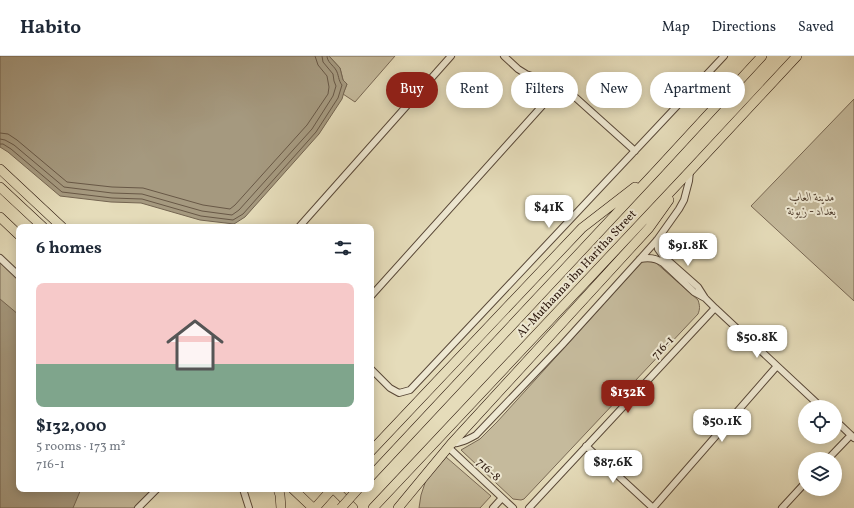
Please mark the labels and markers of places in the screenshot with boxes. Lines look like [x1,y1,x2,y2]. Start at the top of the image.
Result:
pin: $41K [525,195,573,229]
pin: $91.8K [655,233,721,267]
pin: $50.8K [724,325,790,359]
pin: $132K [600,380,656,414]
pin: $50.1K [689,409,755,443]
pin: $87.6K [580,450,646,484]

